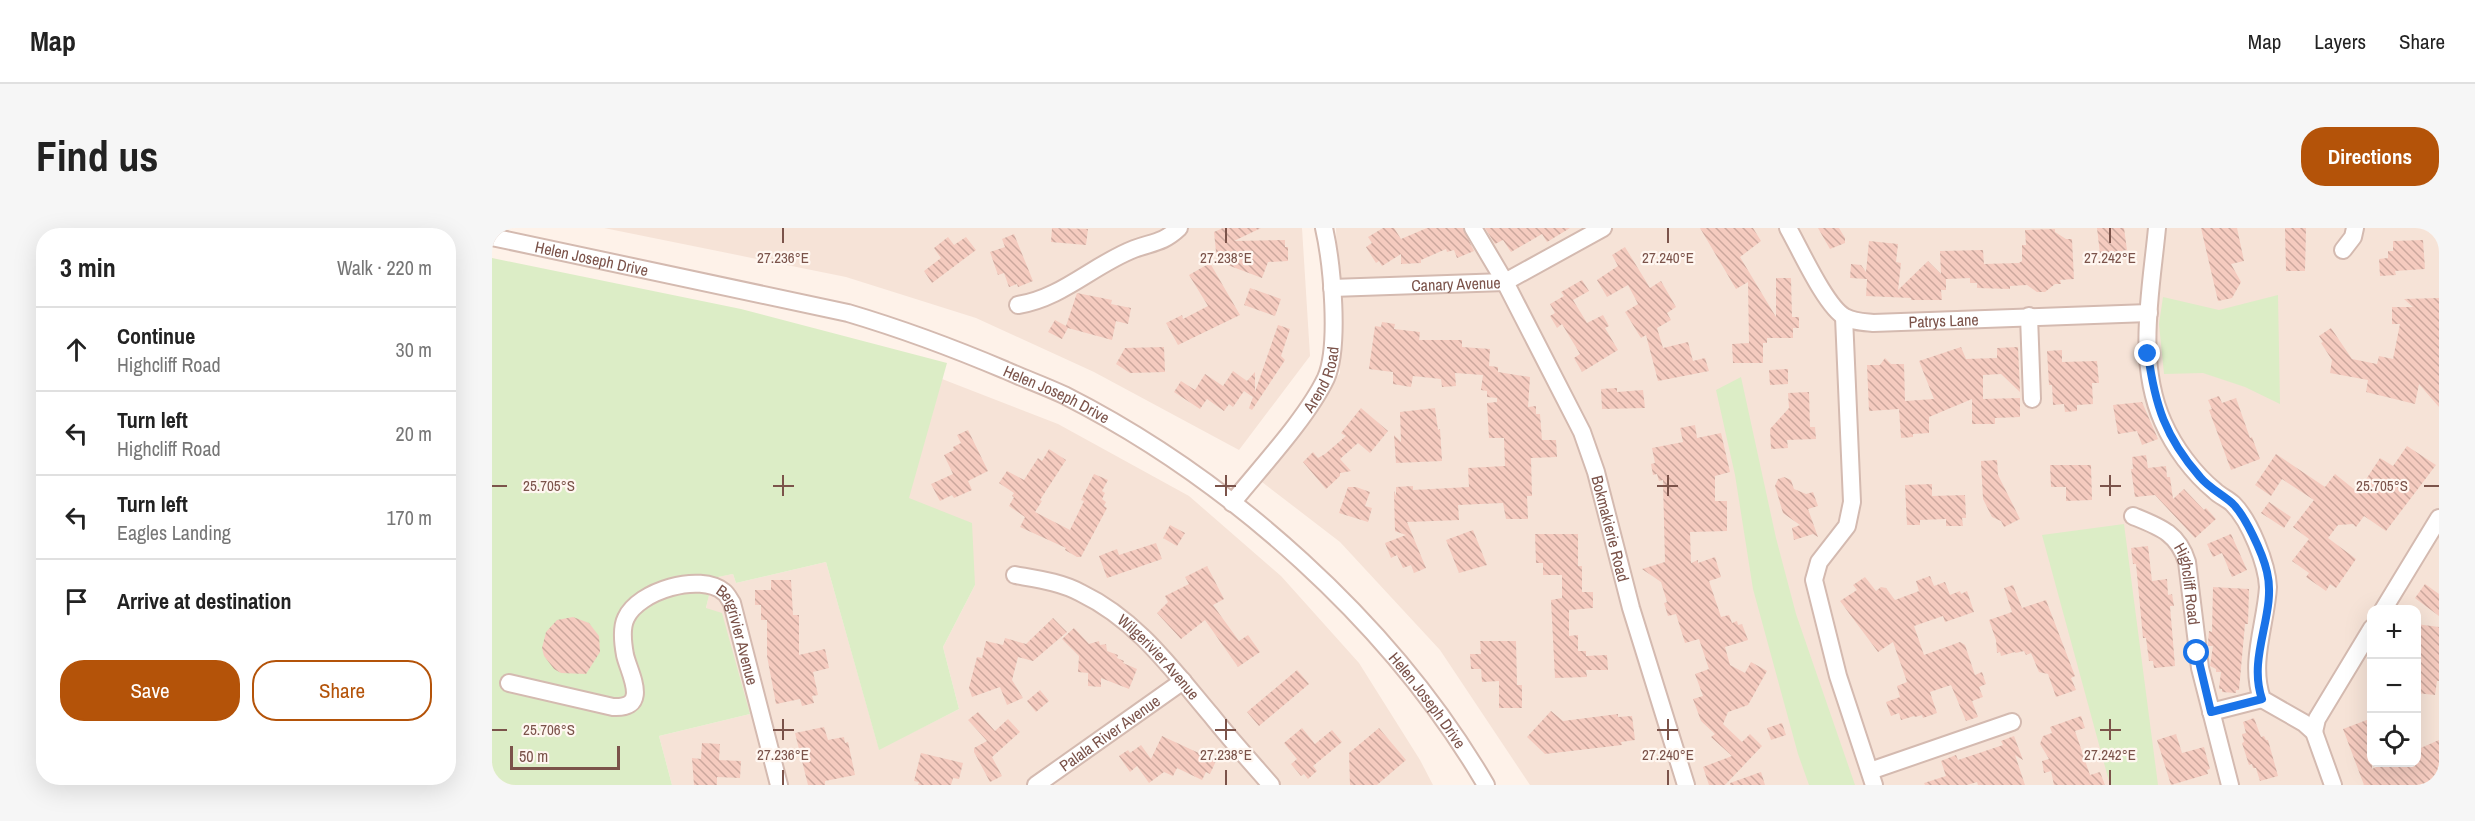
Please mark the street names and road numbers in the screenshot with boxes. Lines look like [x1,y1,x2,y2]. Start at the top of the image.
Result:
street label: Helen Joseph Drive [533,236,650,281]
street label: Canary Avenue [1411,271,1501,296]
street label: Patrys Lane [1908,308,1979,333]
street label: Arend Road [1297,345,1344,417]
street label: Helen Joseph Drive [1000,360,1114,428]
street label: Bokmakierie Road [1586,473,1635,584]
street label: Highcliff Road [2169,539,2206,626]
street label: Bergrivier Avenue [712,579,764,687]
street label: Wilgerivier Avenue [1113,609,1205,704]
street label: Helen Joseph Drive [1384,647,1471,752]
street label: Palala River Avenue [1055,690,1164,776]

